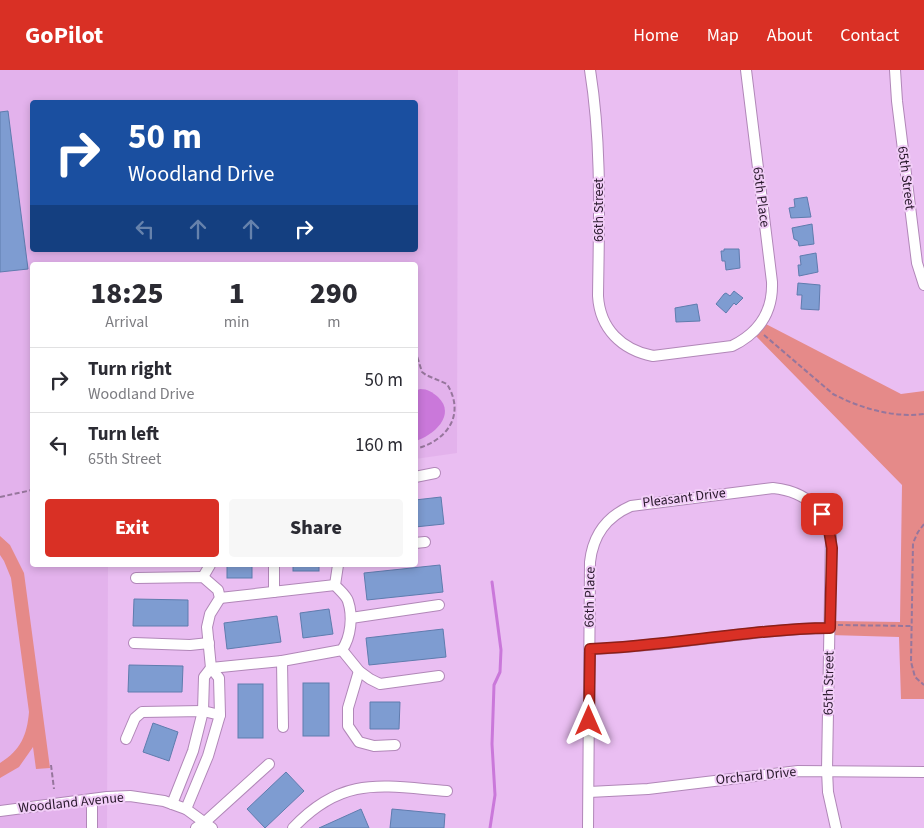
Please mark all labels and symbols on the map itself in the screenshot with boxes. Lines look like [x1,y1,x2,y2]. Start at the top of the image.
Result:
street label: 65th Street [892,145,920,211]
street label: 65th Place [747,166,775,228]
street label: 66th Street [589,178,609,242]
street label: Pleasant Drive [641,483,727,513]
pin [801,493,843,535]
street label: 66th Place [579,566,601,627]
street label: 65th Street [818,650,840,715]
position arrow [562,694,614,746]
street label: Orchard Drive [715,762,797,790]
street label: Woodland Avenue [17,788,125,818]

